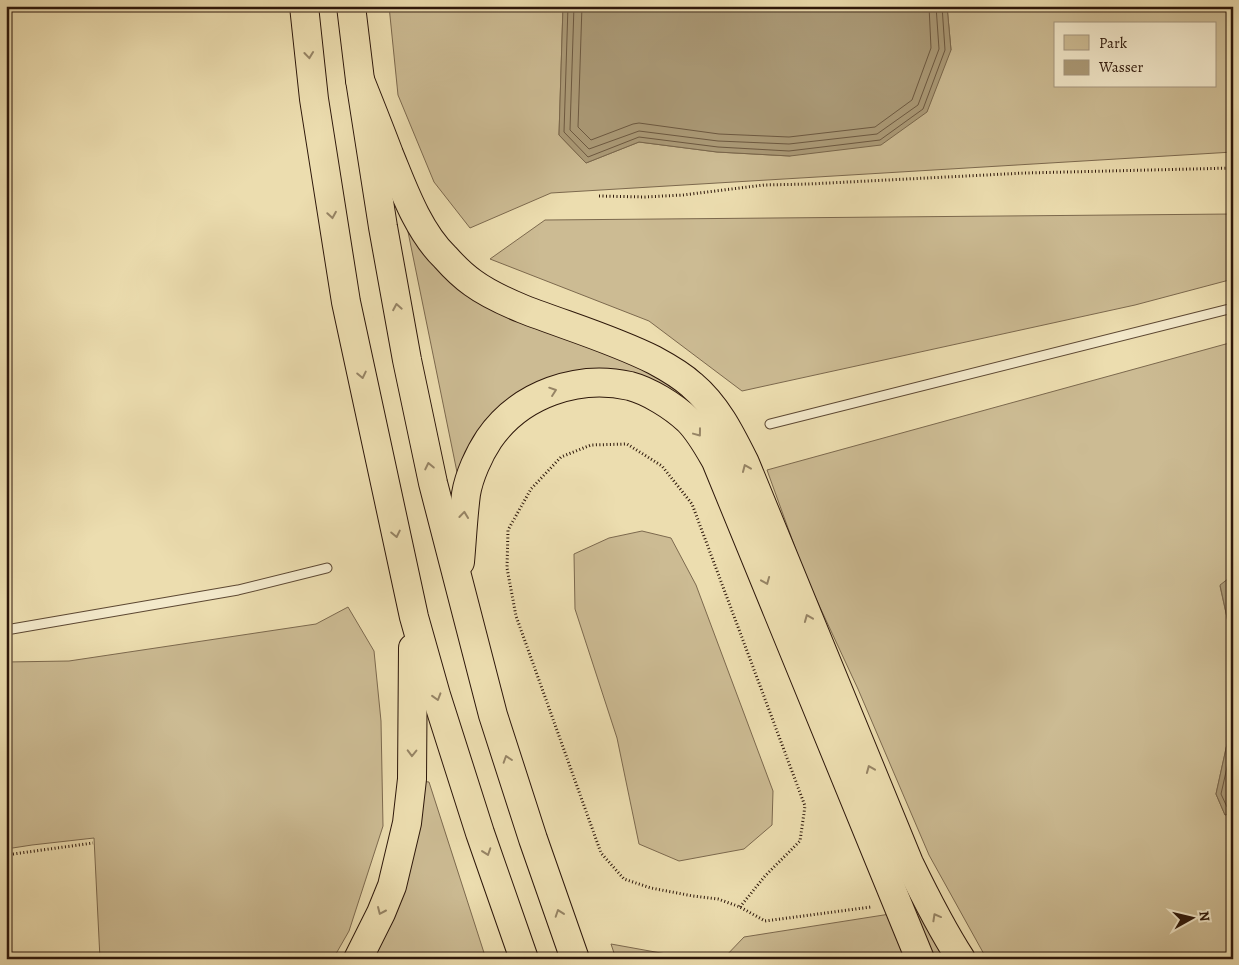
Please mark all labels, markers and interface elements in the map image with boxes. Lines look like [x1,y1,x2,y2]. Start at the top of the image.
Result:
legend [1054,22,1216,88]
text: Park [1099,33,1128,53]
one-way arrow [303,51,314,59]
text: Wasser [1098,57,1144,77]
one-way arrow [327,211,337,220]
one-way arrow [393,302,403,311]
one-way arrow [356,371,367,380]
one-way arrow [548,387,557,397]
one-way arrow [692,427,701,437]
one-way arrow [425,461,435,470]
one-way arrow [742,464,753,473]
one-way arrow [459,511,470,519]
one-way arrow [390,530,401,539]
one-way arrow [760,576,770,584]
one-way arrow [804,614,814,623]
one-way arrow [431,693,441,701]
one-way arrow [407,750,417,757]
one-way arrow [503,755,513,763]
one-way arrow [866,765,876,773]
one-way arrow [481,847,491,856]
north arrow [1166,892,1216,942]
one-way arrow [377,906,388,915]
one-way arrow [555,909,565,917]
text: N [1194,910,1214,923]
one-way arrow [932,913,942,922]

